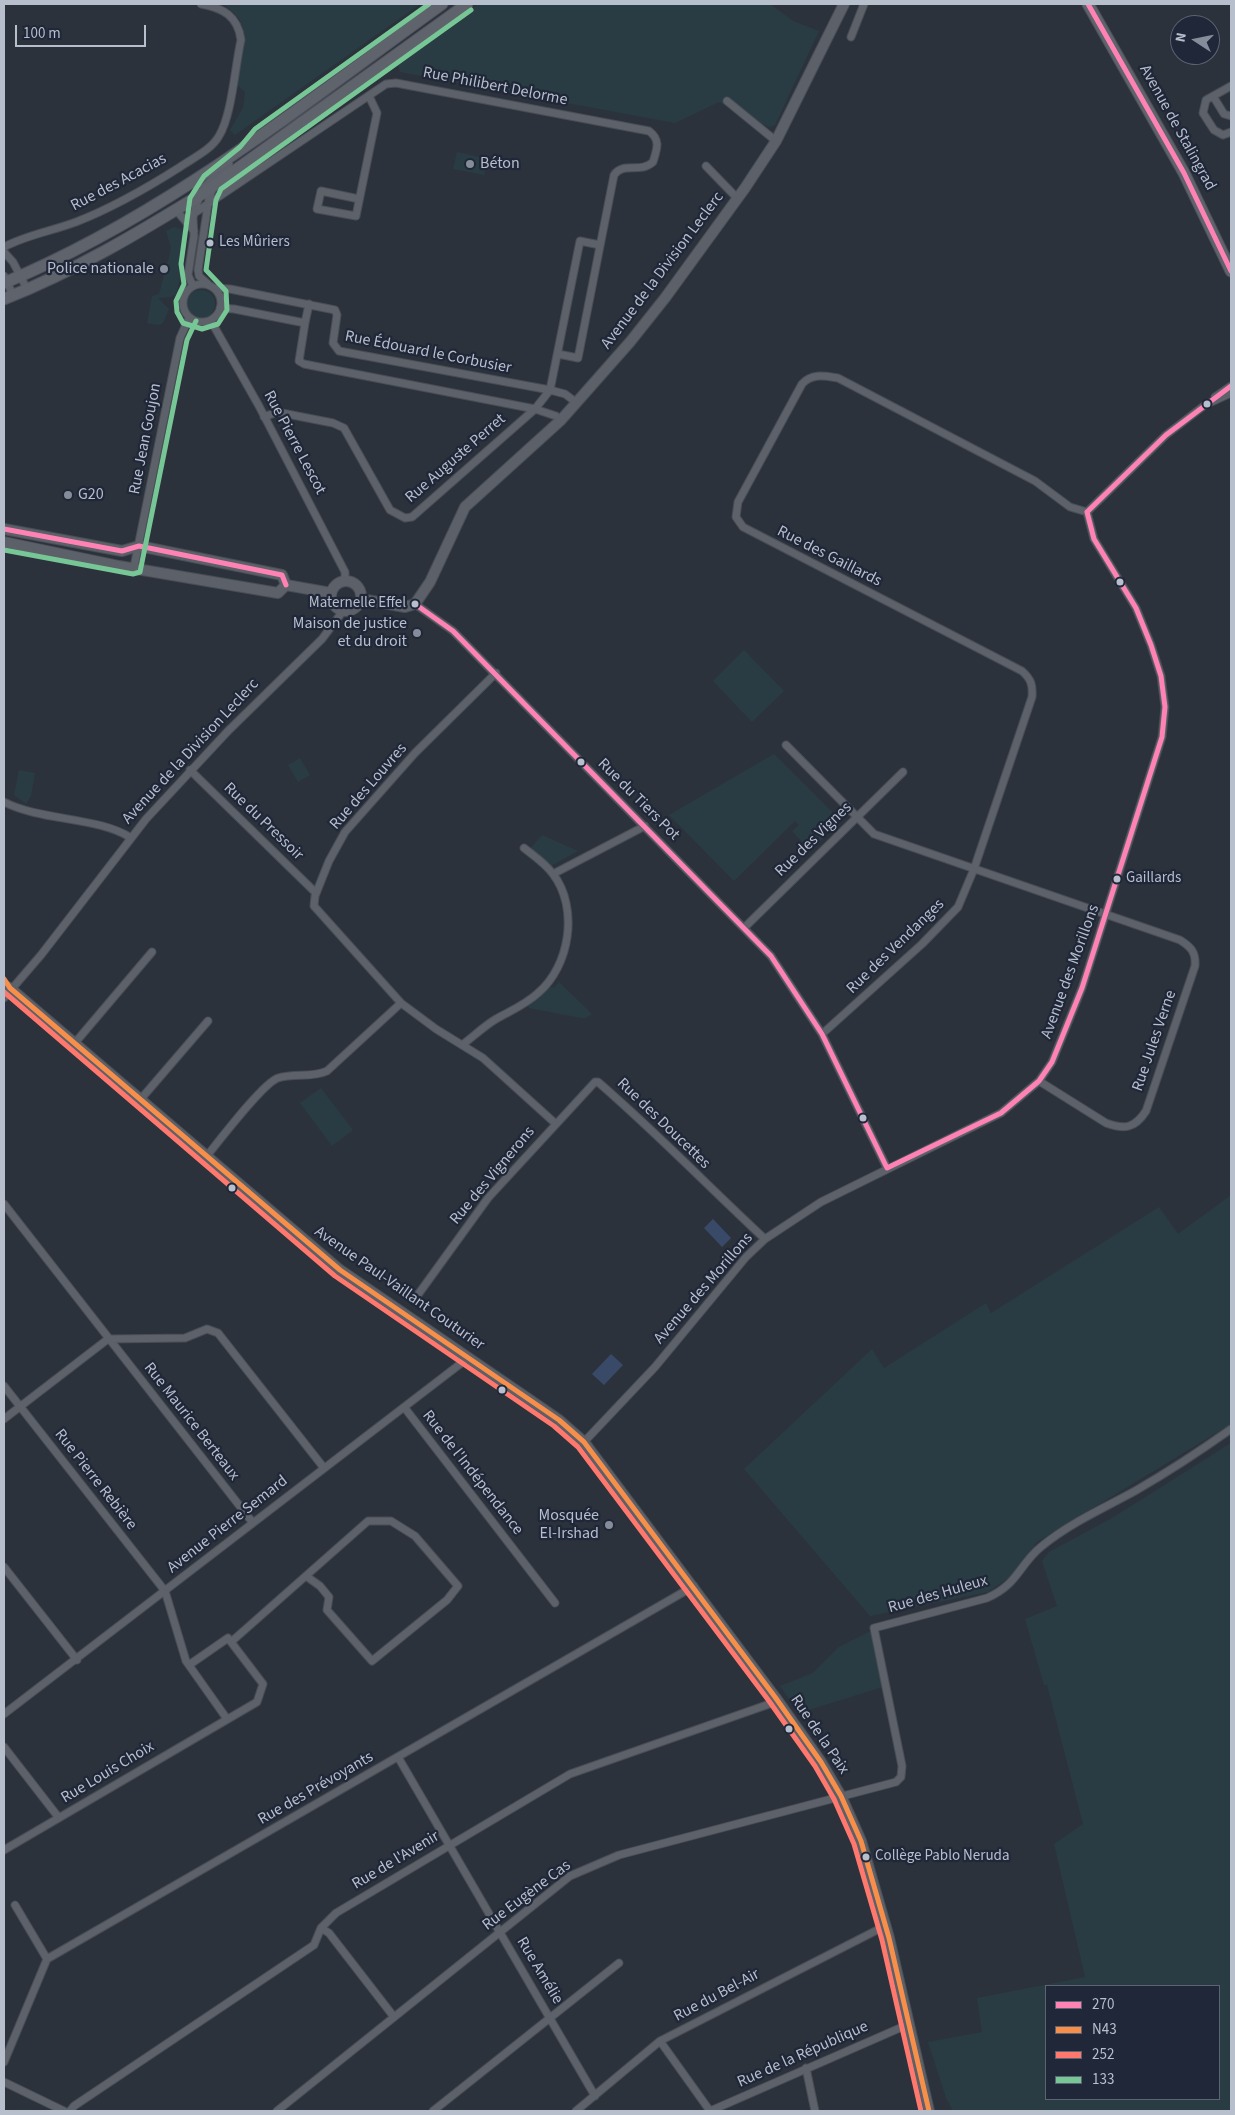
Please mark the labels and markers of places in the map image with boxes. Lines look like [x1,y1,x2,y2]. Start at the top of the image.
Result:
place label: Béton [480,154,520,174]
marker: Béton [464,158,476,170]
place label: Les Mûriers [219,234,290,252]
marker: Les Mûriers [205,238,215,248]
place label: Police nationale [47,259,154,279]
marker: Police nationale [158,263,170,275]
unlabelled marker [1202,399,1212,409]
place label: G20 [78,485,104,505]
marker: G20 [62,489,74,501]
unlabelled marker [1115,577,1125,587]
place label: Maternelle Effel [309,595,406,613]
marker: Maternelle Effel [410,599,420,609]
place label: Maison de justice et du droit [293,614,407,652]
marker: Maison de justice et du droit [411,627,423,639]
unlabelled marker [576,757,586,767]
place label: Gaillards [1126,870,1181,888]
marker: Gaillards [1112,874,1122,884]
unlabelled marker [858,1113,868,1123]
unlabelled marker [227,1183,237,1193]
unlabelled marker [497,1385,507,1395]
place label: Mosquée El-Irshad [539,1506,599,1544]
marker: Mosquée El-Irshad [603,1519,615,1531]
unlabelled marker [784,1724,794,1734]
place label: Collège Pablo Neruda [875,1848,1009,1866]
marker: Collège Pablo Neruda [861,1852,871,1862]

